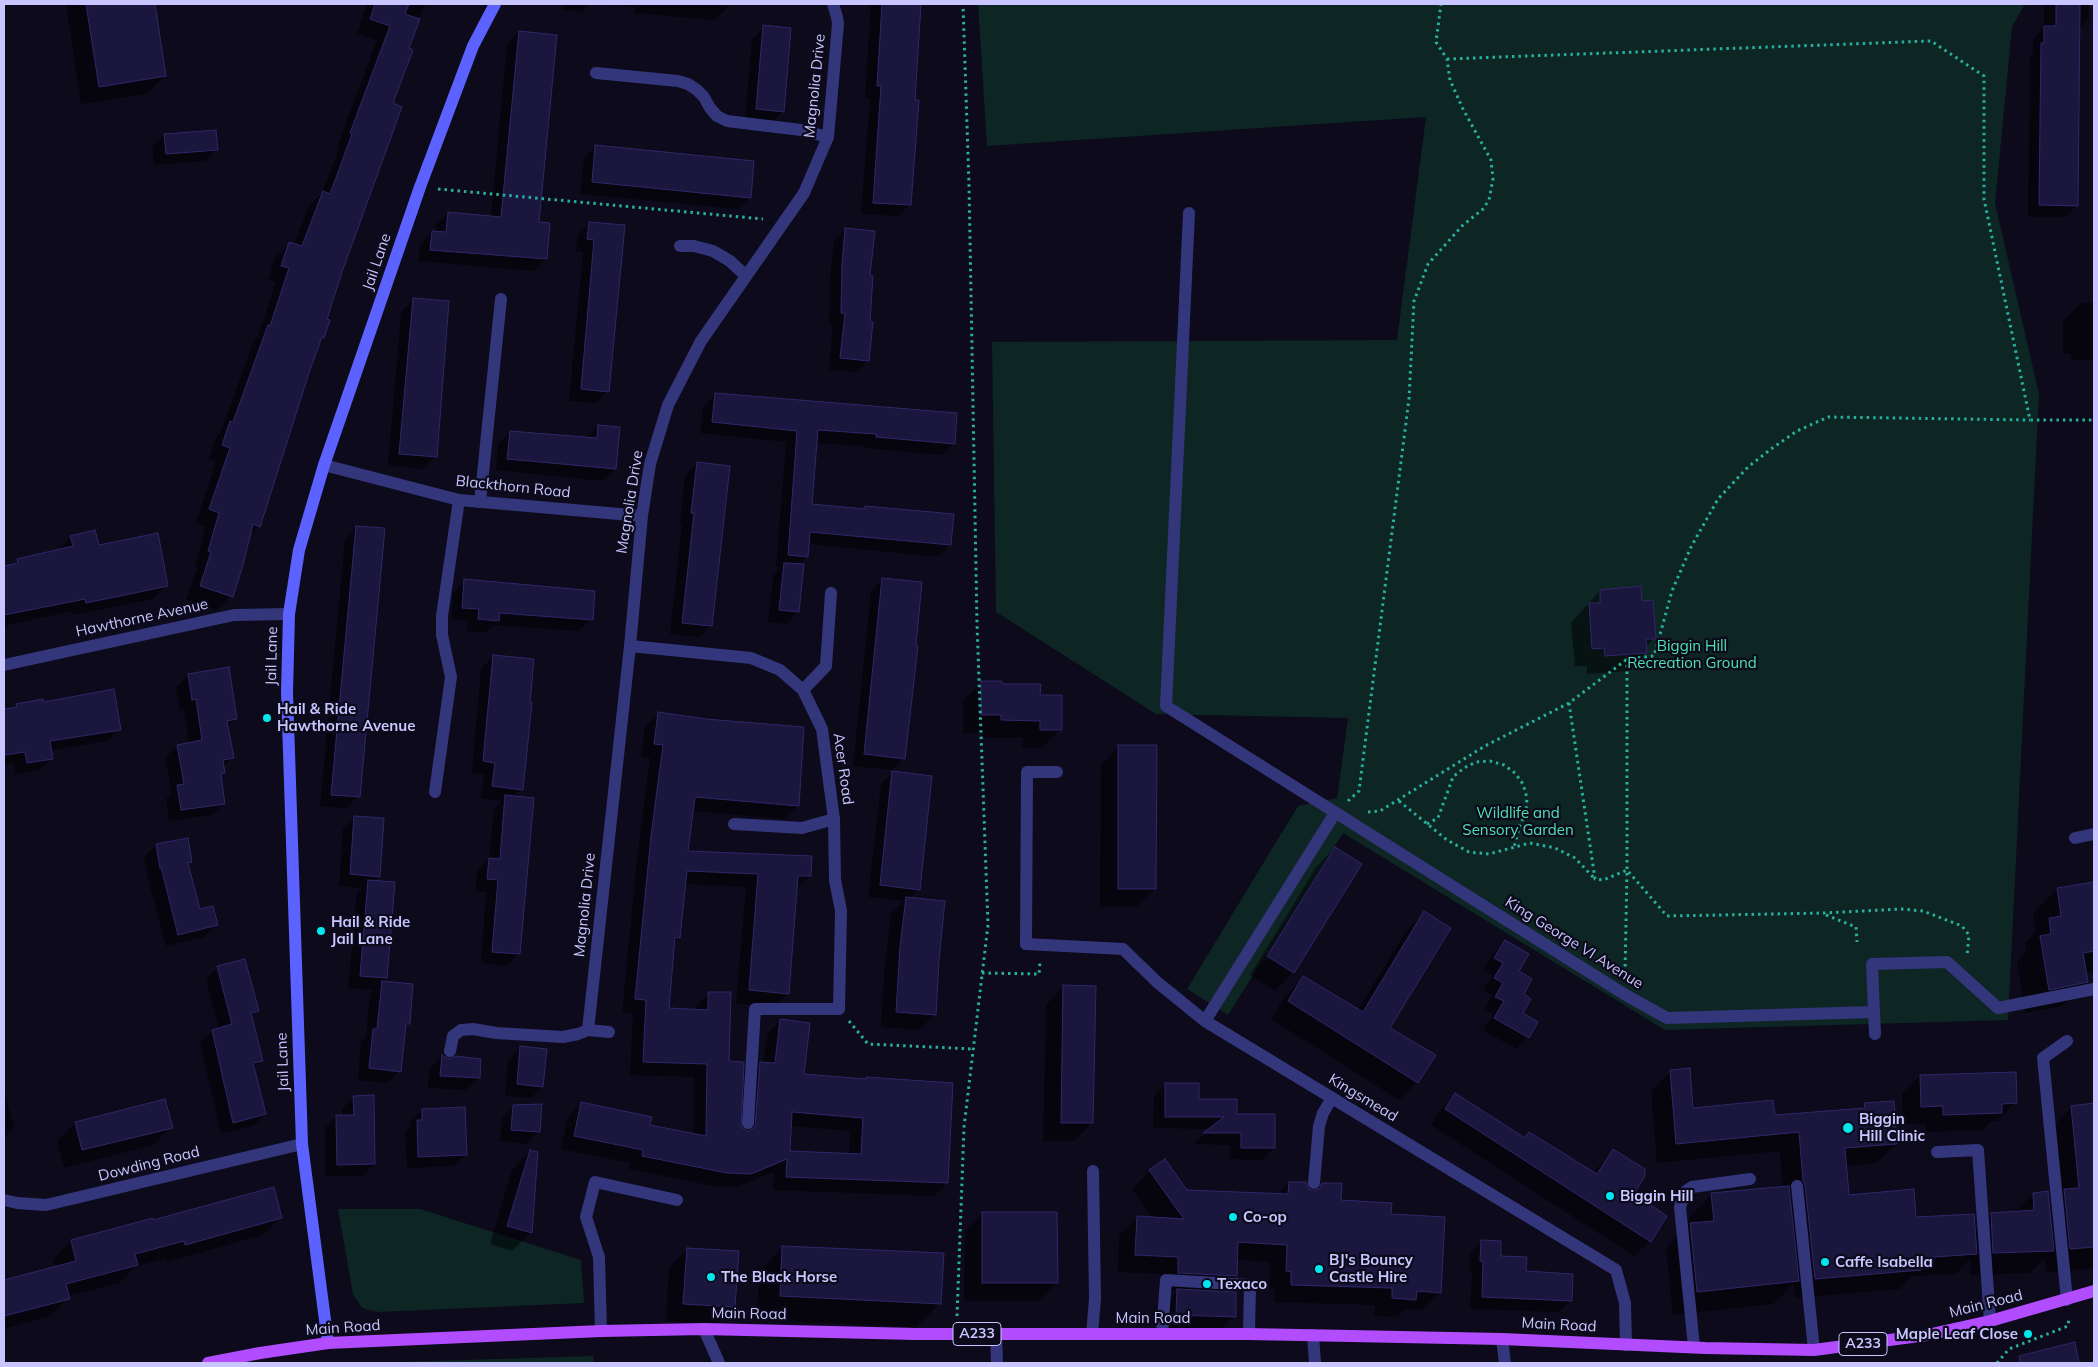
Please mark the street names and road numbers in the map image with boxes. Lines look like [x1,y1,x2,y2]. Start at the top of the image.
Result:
street label: Magnolia Drive [801,33,829,139]
street label: Jail Lane [359,231,395,293]
street label: Magnolia Drive [613,449,647,555]
street label: Blackthorn Road [455,472,571,502]
street label: Hawthorne Avenue [74,595,210,641]
street label: Jail Lane [262,626,282,686]
street label: Acer Road [829,732,857,806]
street label: Magnolia Drive [571,852,599,958]
street label: King George VI Avenue [1502,893,1646,993]
street label: Jail Lane [273,1032,293,1092]
street label: Kingsmead [1325,1070,1401,1126]
street label: Dowding Road [97,1143,201,1185]
street label: Main Road [1947,1286,2025,1322]
street label: Main Road [711,1304,787,1324]
street label: Main Road [1116,1309,1190,1327]
street label: Main Road [1521,1314,1597,1336]
street label: Main Road [305,1316,381,1340]
road number: A233 [953,1322,1001,1346]
road number: A233 [1839,1332,1887,1356]

